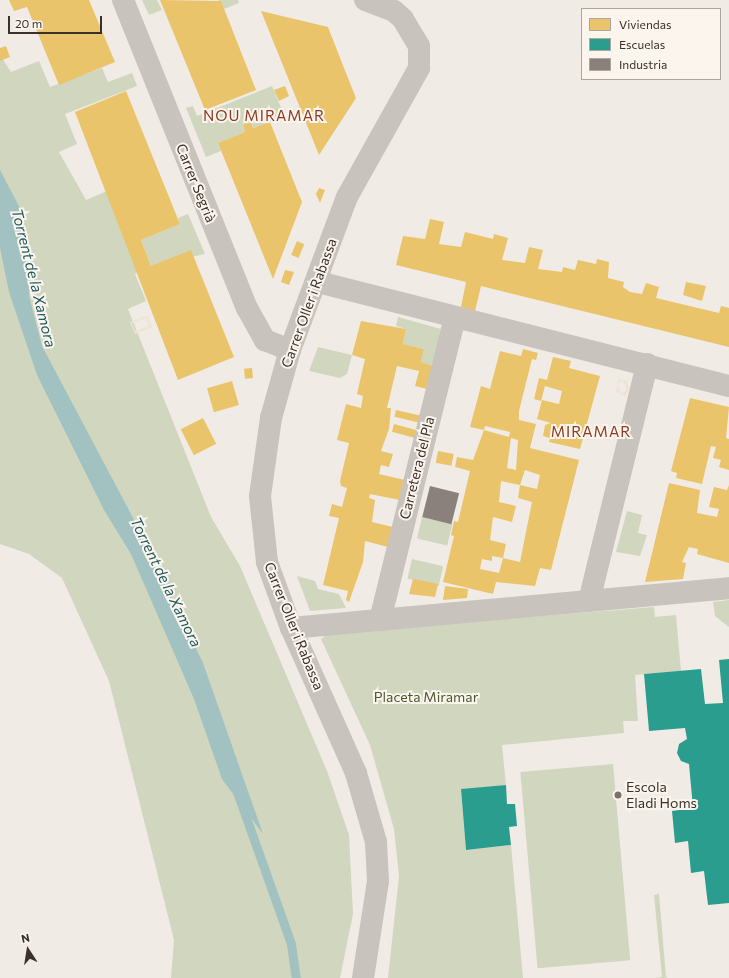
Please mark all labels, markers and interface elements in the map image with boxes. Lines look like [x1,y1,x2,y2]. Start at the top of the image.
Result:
scale bar [10,8,104,34]
legend [581,8,721,80]
text: 20 m [15,16,42,30]
text: Viviendas [619,17,671,31]
text: Escuelas [619,37,665,51]
text: Industria [619,57,667,71]
district label: NOU MIRAMAR [203,107,325,125]
street label: Carrer Segrià [173,141,219,225]
water label: Torrent de la Xamora [8,207,60,349]
street label: Carrer Oller i Rabassa [278,236,340,370]
street label: Carretera del Pla [396,415,438,521]
district label: MIRAMAR [551,423,631,441]
water label: Torrent de la Xamora [127,514,205,650]
street label: Carrer Oller i Rabassa [261,560,327,692]
park label: Placeta Miramar [374,689,478,705]
place label: Escola Eladi Homs [626,779,697,812]
marker: Escola Eladi Homs [613,790,623,800]
north arrow [8,930,48,970]
text: N [20,931,31,945]

